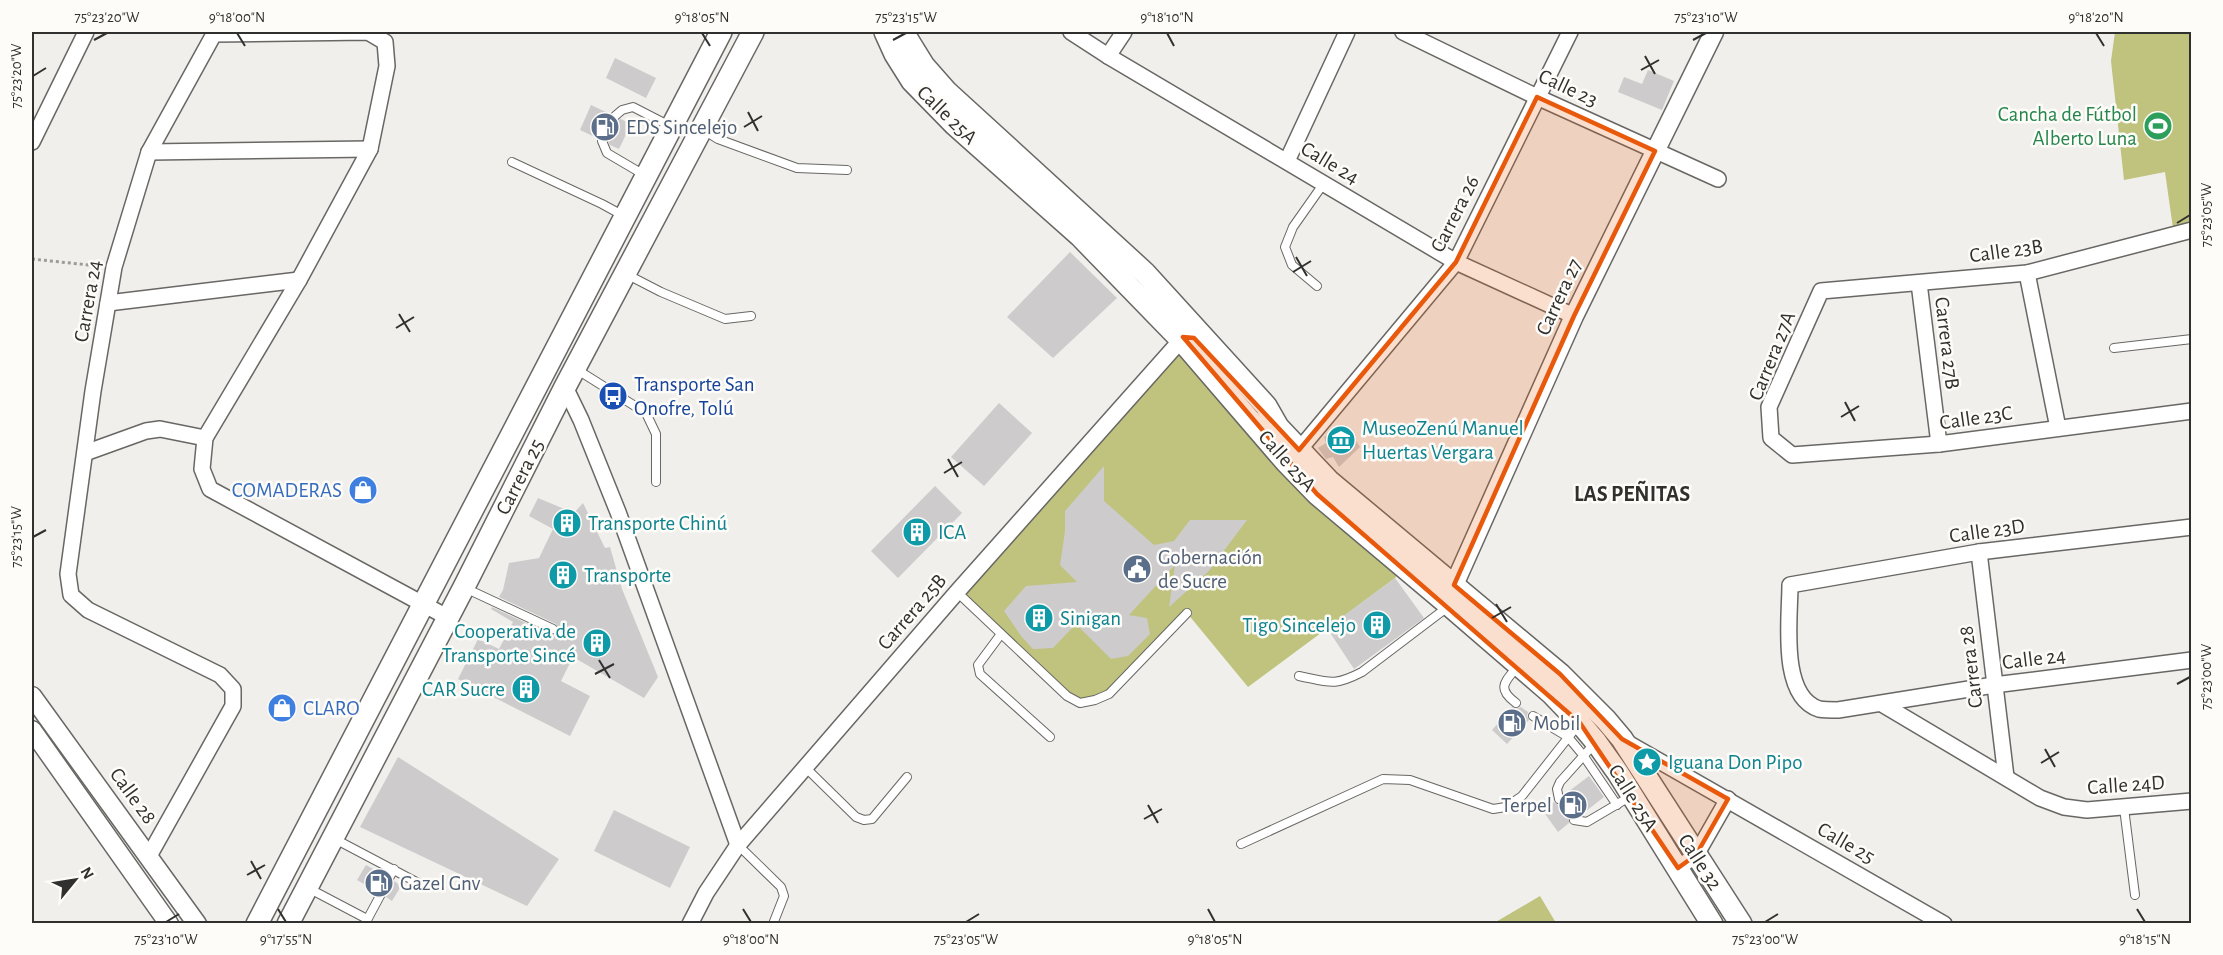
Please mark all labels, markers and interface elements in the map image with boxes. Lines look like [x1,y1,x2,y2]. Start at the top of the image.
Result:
text: 75°23'20"W [75,10,140,25]
text: 9°18'00"N [209,10,265,25]
text: 9°18'05"N [675,10,729,25]
text: 75°23'15"W [875,10,937,25]
text: 9°18'10"N [1140,10,1194,25]
text: 75°23'10"W [1674,10,1738,25]
text: 9°18'20"N [2068,10,2124,25]
text: 75°23'20"W [9,43,24,108]
street label: Calle 23 [1535,65,1601,111]
street label: Calle 25A [913,82,981,148]
place label: Cancha de Fútbol Alberto Luna [1998,104,2137,149]
sports icon: Cancha de Fútbol Alberto Luna [2142,110,2174,142]
fuel station icon: EDS Sincelejo [589,111,621,143]
place label: EDS Sincelejo [626,117,737,138]
street label: Calle 24 [1297,138,1363,188]
street label: Carrera 26 [1427,172,1483,256]
text: 75°23'05"W [2199,182,2214,247]
street label: Calle 23B [1968,235,2044,267]
street label: Carrera 27 [1532,255,1586,338]
street label: Carrera 24 [70,258,106,344]
street label: Carrera 27B [1931,296,1963,390]
street label: Carrera 27A [1745,309,1799,403]
place label: Transporte San Onofre, Tolú [634,374,755,419]
bus stop icon: Transporte San Onofre, Tolú [597,380,629,412]
street label: Calle 23C [1938,402,2014,433]
place label: MuseoZenú Manuel Huertas Vergara [1362,418,1524,463]
museum icon: MuseoZenú Manuel Huertas Vergara [1325,424,1357,456]
street label: Calle 25A [1254,426,1320,496]
street label: Carrera 25 [492,436,548,518]
shop icon: COMADERAS [347,474,379,506]
place label: COMADERAS [232,480,342,501]
district label: LAS PEÑITAS [1574,480,1690,505]
text: 75°23'15"W [9,506,24,568]
building icon: Transporte Chinú [551,507,583,539]
place label: Transporte Chinú [588,513,727,534]
street label: Calle 23D [1948,515,2026,547]
building icon: ICA [901,516,933,548]
place label: ICA [938,522,966,543]
place label: Gobernación de Sucre [1158,547,1262,592]
public building icon: Gobernación de Sucre [1121,553,1153,585]
building icon: Transporte [547,559,579,591]
place label: Transporte [584,565,671,586]
street label: Carrera 25B [874,570,950,654]
building icon: Sinigan [1023,602,1055,634]
place label: Sinigan [1060,608,1121,629]
building icon: Tigo Sincelejo [1361,609,1393,641]
place label: Tigo Sincelejo [1242,615,1356,636]
place label: Cooperativa de Transporte Sincé [442,621,576,666]
street label: Carrera 28 [1956,625,1986,709]
building icon: Cooperativa de Transporte Sincé [581,627,613,659]
text: 75°23'00"W [2199,643,2214,710]
street label: Calle 24 [2001,645,2067,673]
building icon: CAR Sucre [510,673,542,705]
place label: CAR Sucre [422,679,505,700]
shop icon: CLARO [266,692,298,724]
place label: CLARO [303,698,360,719]
fuel station icon: Mobil [1496,707,1528,739]
place label: Mobil [1533,713,1581,734]
place icon: Iguana Don Pipo [1631,746,1663,778]
place label: Iguana Don Pipo [1668,752,1803,773]
street label: Calle 25A [1604,761,1662,835]
street label: Calle 28 [106,764,160,828]
street label: Calle 24D [2087,772,2165,798]
fuel station icon: Terpel [1557,789,1589,821]
place label: Terpel [1501,795,1552,816]
street label: Calle 25 [1814,818,1878,868]
street label: Calle 32 [1674,830,1726,894]
north arrow [45,850,105,910]
text: N [77,864,97,882]
fuel station icon: Gazel Gnv [363,867,395,899]
place label: Gazel Gnv [400,873,480,894]
text: 75°23'10"W [134,932,198,947]
text: 9°17'55"N [260,932,312,947]
text: 9°18'00"N [723,932,779,947]
text: 75°23'05"W [934,932,999,947]
text: 9°18'05"N [1188,932,1242,947]
text: 75°23'00"W [1732,932,1799,947]
text: 9°18'15"N [2119,932,2171,947]

